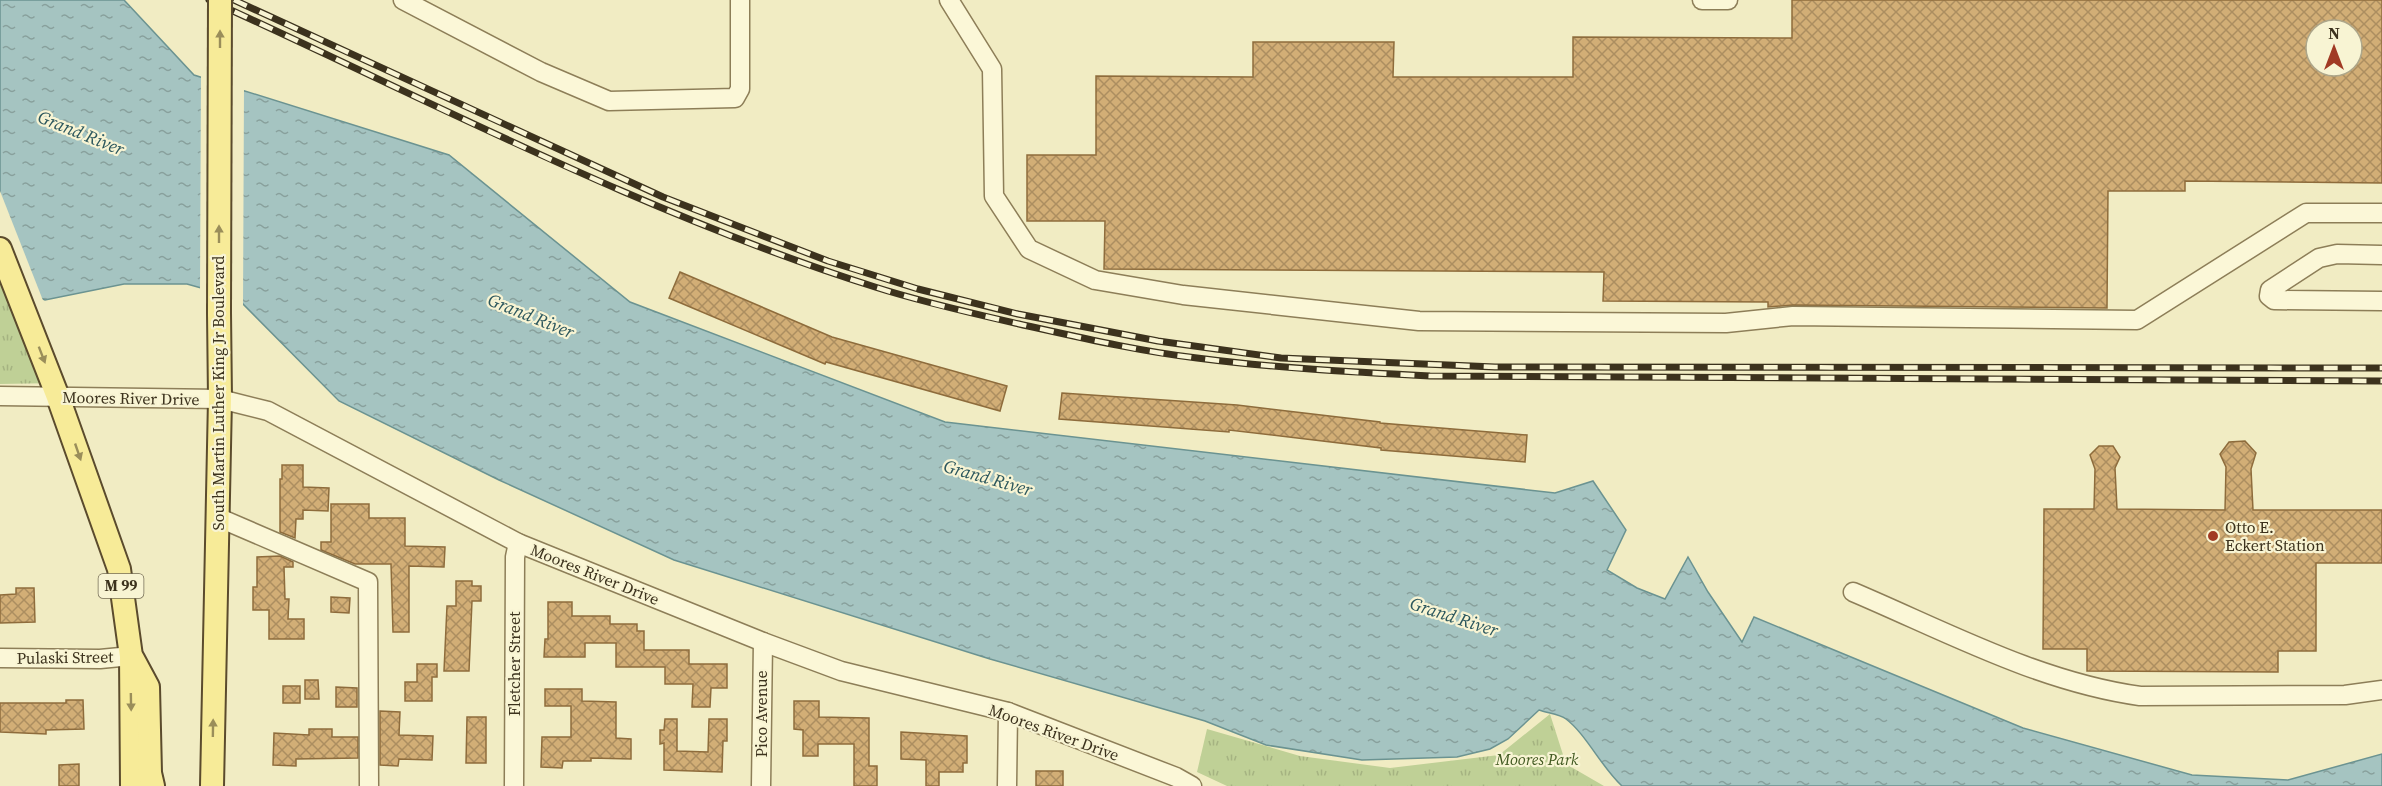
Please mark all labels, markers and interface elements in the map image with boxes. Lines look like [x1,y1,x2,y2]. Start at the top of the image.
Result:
north arrow [2304,18,2364,78]
text: N [2328,22,2340,44]
one-way arrow [215,29,225,48]
water label: Grand River [34,104,129,161]
one-way arrow [214,224,224,243]
street label: South Martin Luther King Jr Boulevard [207,256,229,530]
water label: Grand River [484,287,579,344]
one-way arrow [37,347,47,365]
street label: Moores River Drive [62,386,200,410]
one-way arrow [73,443,83,461]
water label: Grand River [941,453,1036,502]
place label: Otto E. Eckert Station [2225,516,2325,556]
marker: Otto E. Eckert Station [2206,529,2220,543]
street label: Moores River Drive [527,538,663,610]
road number: M 99 [98,574,144,598]
water label: Grand River [1407,591,1502,643]
street label: Fletcher Street [503,611,525,716]
street label: Pulaski Street [16,645,114,669]
street label: Pico Avenue [750,670,772,758]
one-way arrow [126,692,136,711]
street label: Moores River Drive [986,698,1122,766]
one-way arrow [209,718,218,737]
park label: Moores Park [1495,748,1579,770]

